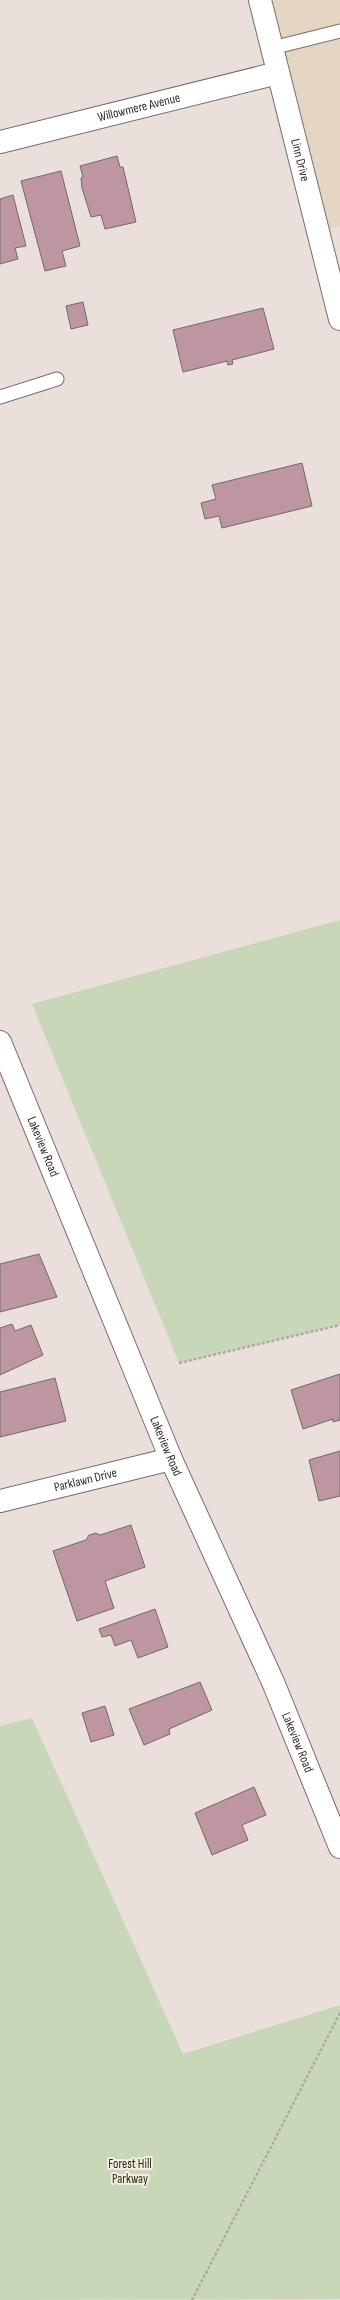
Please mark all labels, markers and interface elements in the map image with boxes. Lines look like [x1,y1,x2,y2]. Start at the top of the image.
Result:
street label: Willowmere Avenue [96,90,182,126]
street label: Linn Drive [287,137,313,183]
street label: Lakeview Road [23,1114,62,1179]
street label: Lakeview Road [146,1414,186,1479]
street label: Parklawn Drive [52,1465,118,1495]
street label: Lakeview Road [278,1710,317,1775]
park label: Forest Hill Parkway [108,2156,152,2187]

